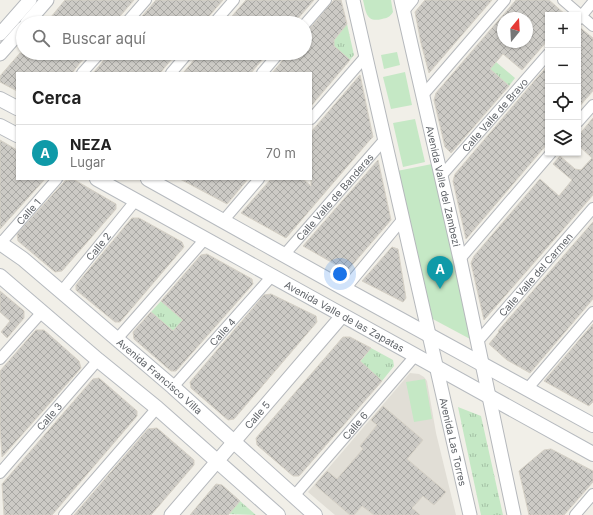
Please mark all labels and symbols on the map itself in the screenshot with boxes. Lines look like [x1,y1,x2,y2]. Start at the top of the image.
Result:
north arrow [497,12,533,48]
street label: Calle Valle de Bravo [459,76,530,154]
street label: Avenida Valle del Zambezi [424,125,463,248]
street label: Calle Valle de Banderas [293,151,376,243]
street label: Calle 1 [14,196,43,227]
street label: Calle 2 [83,230,113,263]
street label: Calle Valle del Carmen [496,230,575,319]
pin: A [427,256,453,289]
your location [330,264,350,284]
street label: Avenida Valle de las Zapatas [283,278,406,354]
street label: Calle 4 [207,316,238,348]
street label: Avenida Francisco Villa [115,336,205,416]
street label: Avenida Las Torres [438,396,469,487]
street label: Calle 5 [242,399,272,431]
street label: Calle 3 [34,400,64,433]
street label: Calle 6 [340,409,370,442]

